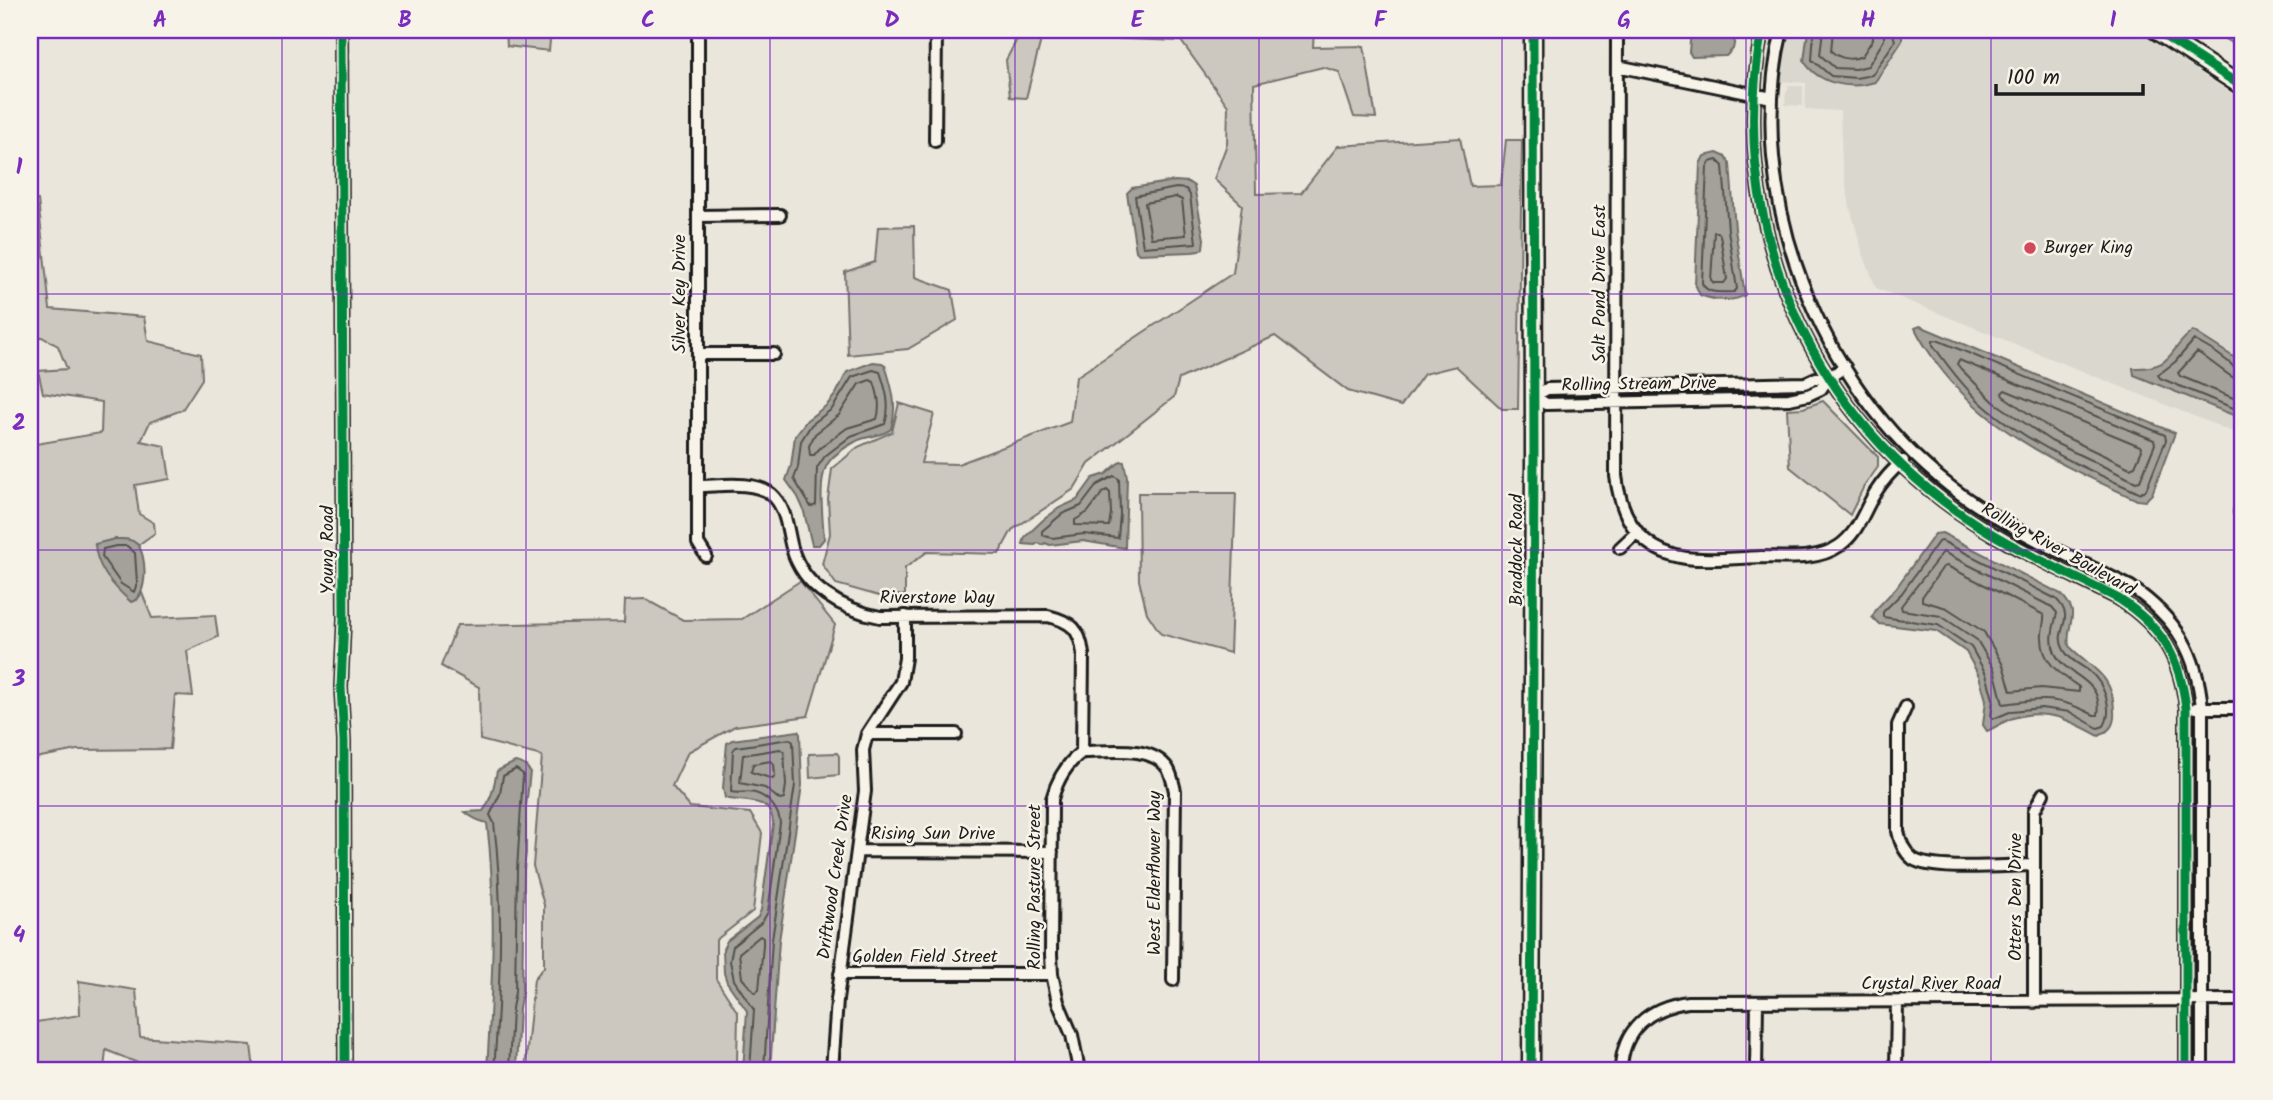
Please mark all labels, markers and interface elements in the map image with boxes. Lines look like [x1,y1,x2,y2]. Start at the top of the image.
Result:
text: A [153,3,167,39]
text: B [398,3,412,39]
text: C [641,3,655,39]
text: D [884,3,900,39]
text: E [1131,3,1145,39]
text: F [1374,3,1388,39]
text: G [1617,3,1631,39]
text: H [1861,3,1876,39]
text: I [2109,3,2117,39]
scale bar [1996,52,2144,96]
text: 100 m [2007,62,2060,95]
text: 1 [16,150,23,186]
street label: Salt Pond Drive East [1586,204,1615,363]
street label: Silver Key Drive [666,234,695,354]
place label: Burger King [2044,234,2133,263]
marker: Burger King [2022,240,2038,256]
street label: Rolling Stream Drive [1561,369,1717,401]
text: 2 [12,406,26,442]
street label: Braddock Road [1503,493,1532,606]
street label: Rolling River Boulevard [1976,495,2141,605]
street label: Young Road [314,505,343,594]
street label: Riverstone Way [879,584,995,613]
text: 3 [12,662,26,698]
street label: West Elderflower Way [1141,790,1170,955]
street label: Driftwood Creek Drive [810,793,862,961]
street label: Rolling Pasture Street [1021,803,1050,970]
street label: Rising Sun Drive [871,820,995,849]
street label: Otters Den Drive [2002,833,2031,961]
text: 4 [13,918,26,954]
street label: Golden Field Street [852,943,999,972]
street label: Crystal River Road [1861,970,2002,999]

